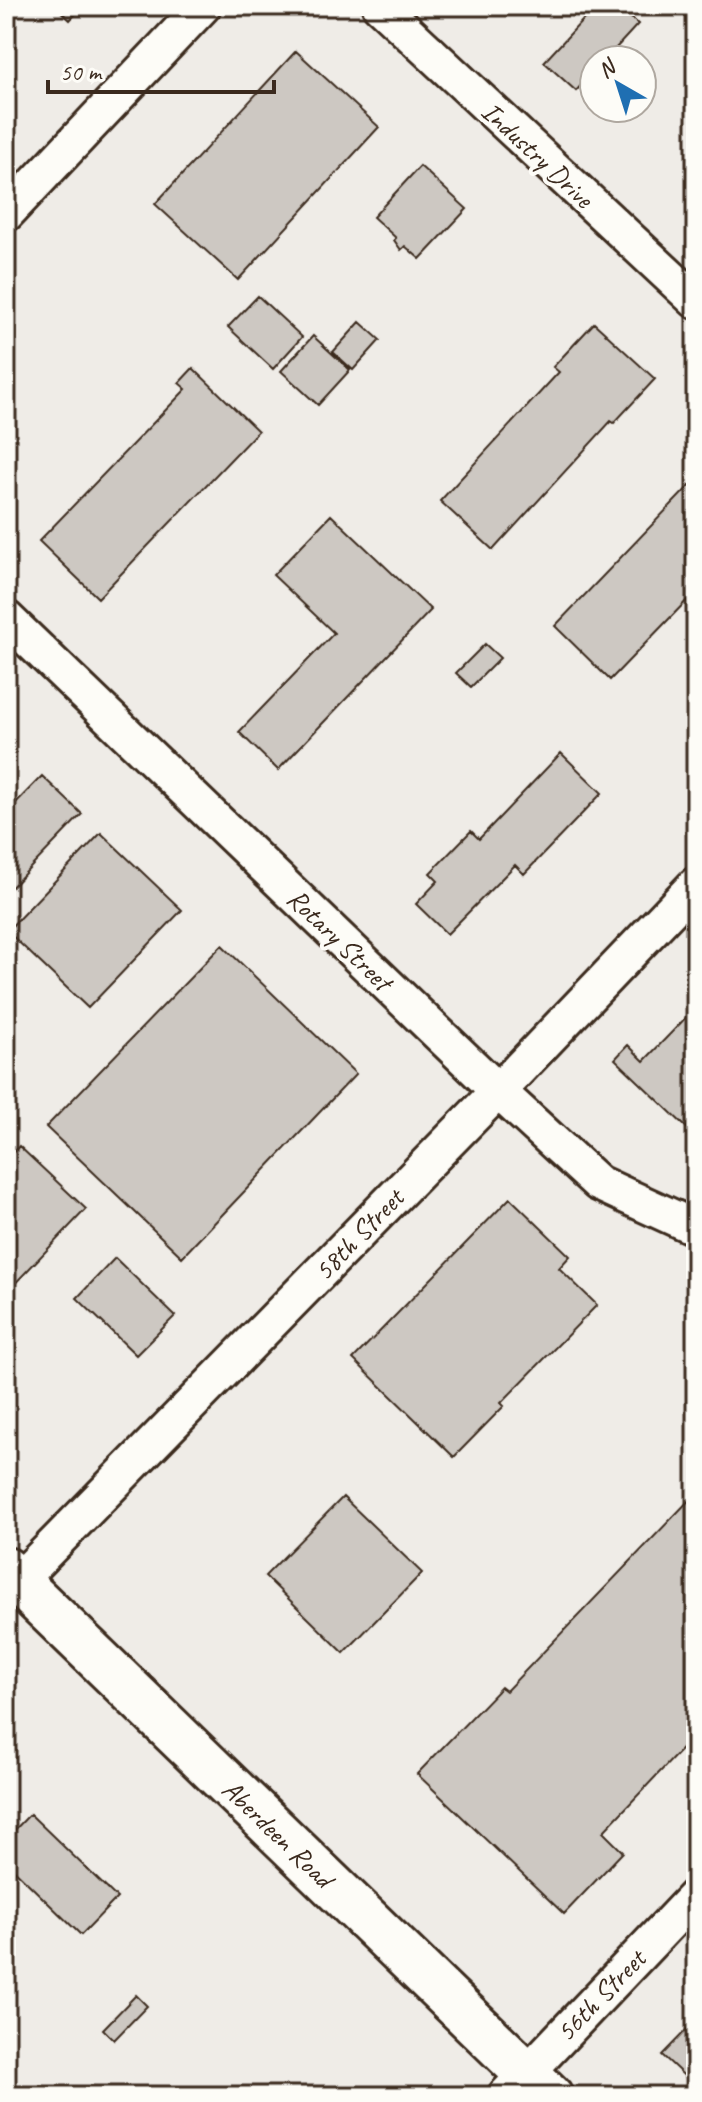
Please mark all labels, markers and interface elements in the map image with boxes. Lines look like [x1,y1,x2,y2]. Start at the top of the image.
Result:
scale bar [48,44,274,94]
north arrow [578,44,658,124]
text: N [592,52,623,84]
text: 50 m [60,57,103,87]
street label: Industry Drive [474,94,602,216]
street label: Rotary Street [280,881,402,1001]
street label: 58th Street [306,1179,413,1288]
street label: Aberdeen Road [215,1772,343,1898]
street label: 56th Street [548,1940,655,2049]

